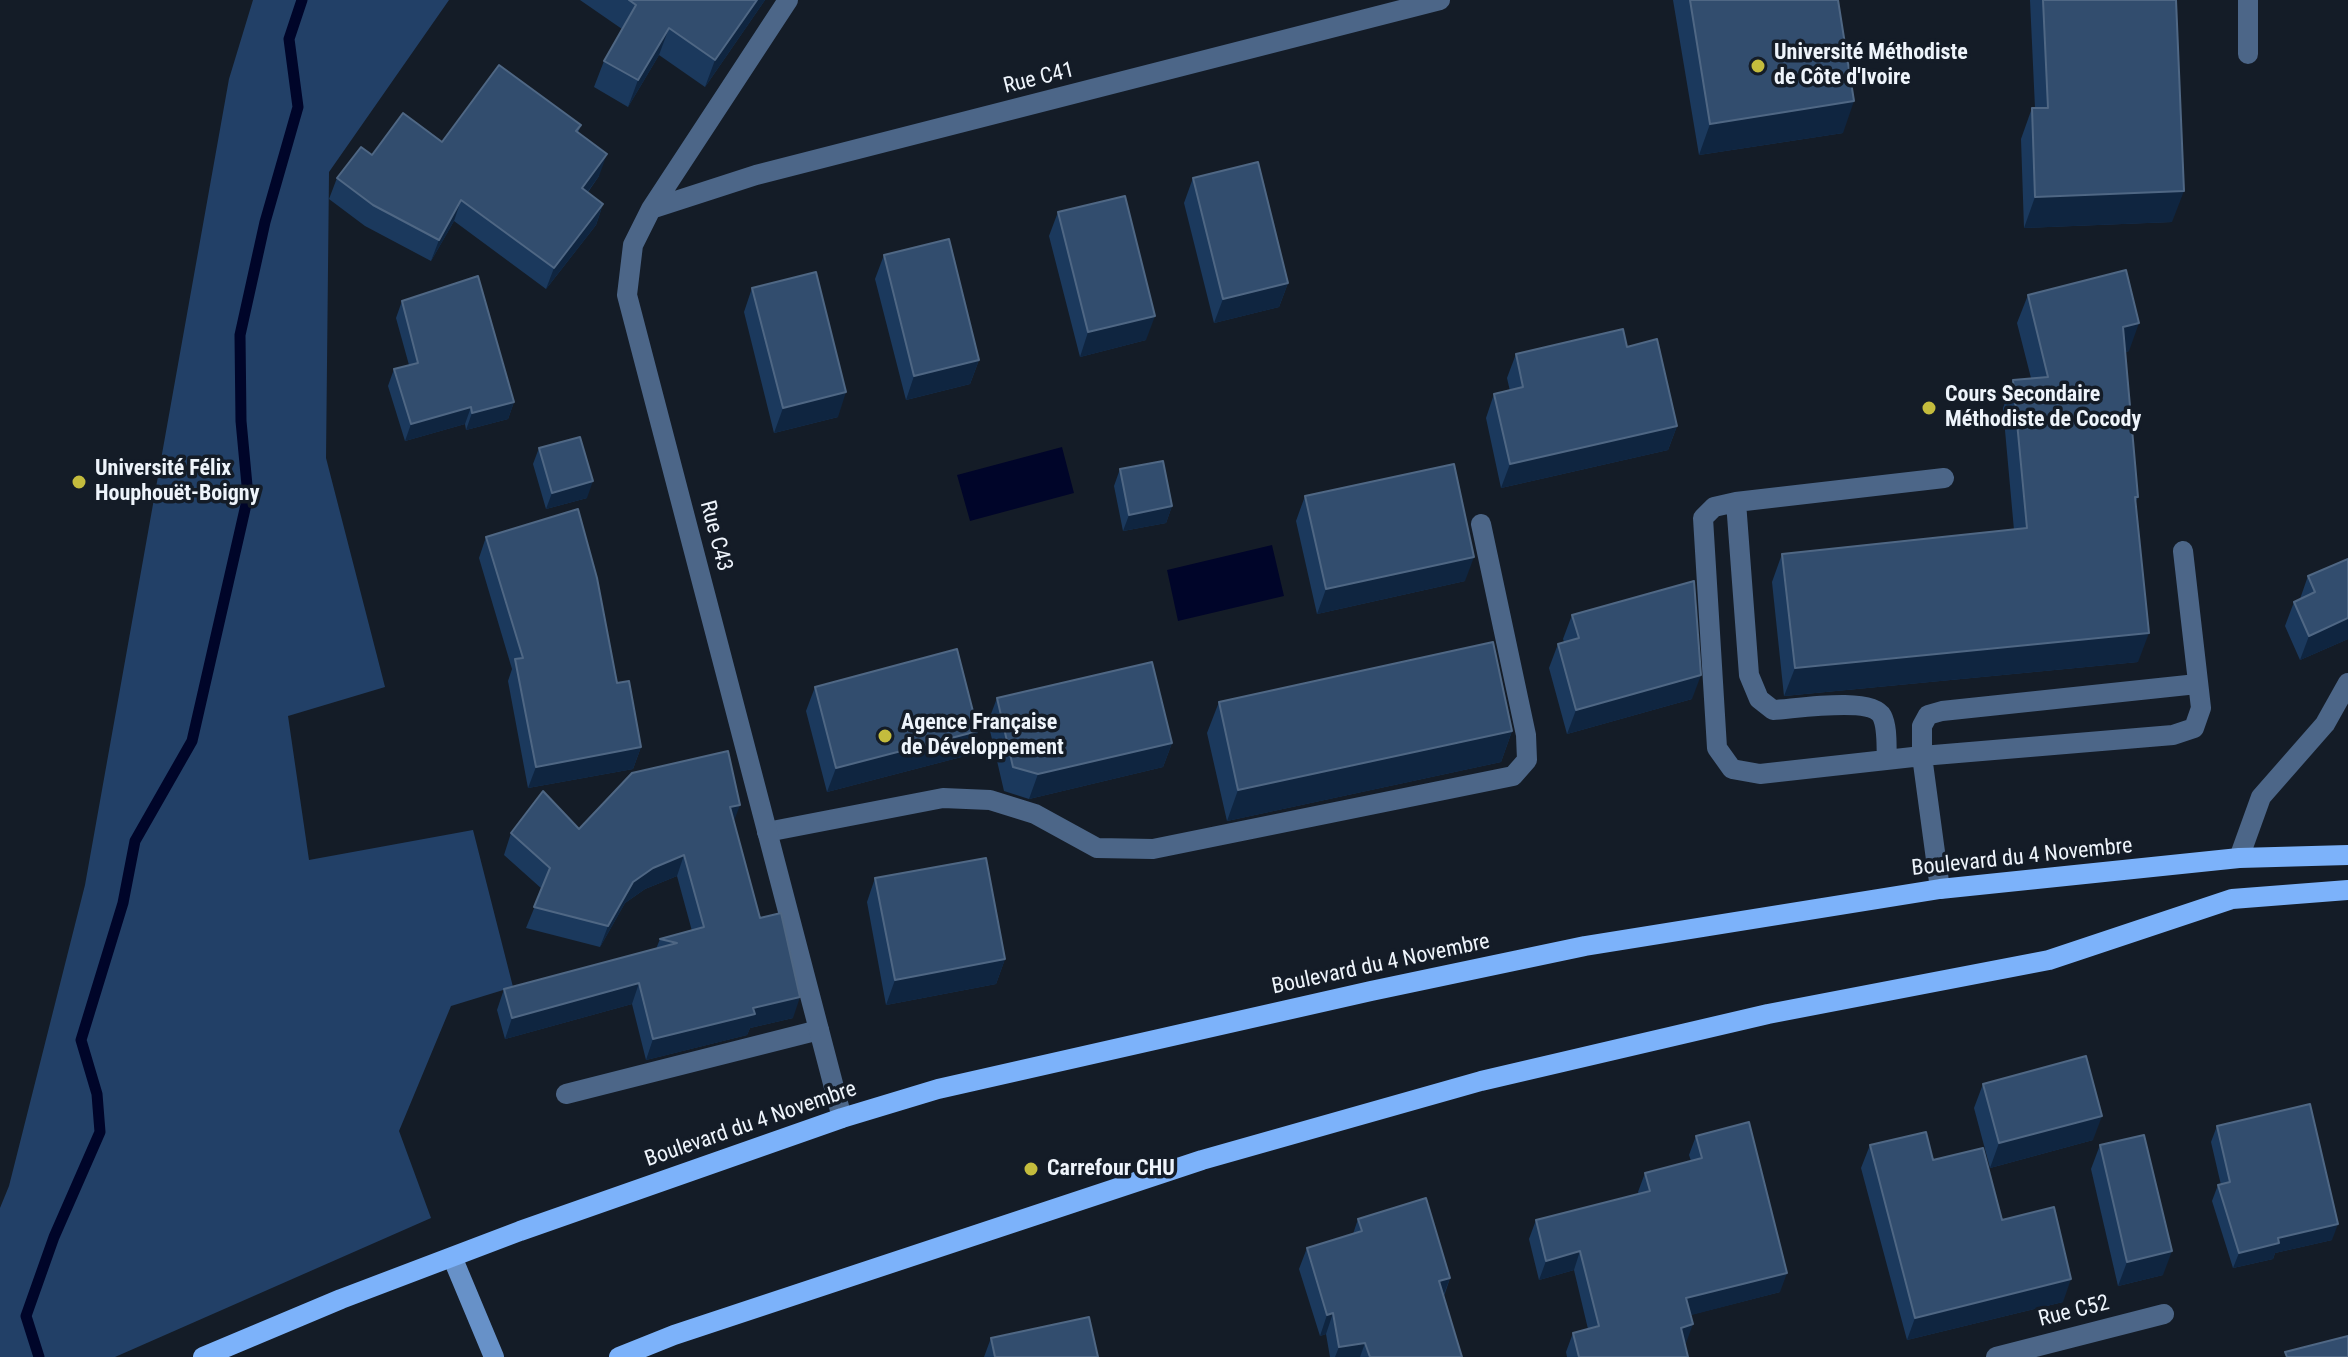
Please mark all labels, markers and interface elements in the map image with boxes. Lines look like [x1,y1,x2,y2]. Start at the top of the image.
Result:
place label: Université Méthodiste de Côte d'Ivoire [1774,40,1968,92]
street label: Rue C41 [1001,57,1077,101]
marker: Université Méthodiste de Côte d'Ivoire [1749,57,1767,75]
place label: Cours Secondaire Méthodiste de Cocody [1945,382,2141,434]
marker: Cours Secondaire Méthodiste de Cocody [1920,399,1938,417]
place label: Université Félix Houphouët-Boigny [95,456,259,508]
marker: Université Félix Houphouët-Boigny [70,473,88,491]
street label: Rue C43 [693,498,737,574]
place label: Agence Française de Développement [901,710,1064,762]
marker: Agence Française de Développement [876,727,894,745]
street label: Boulevard du 4 Novembre [1910,833,2134,883]
street label: Boulevard du 4 Novembre [1270,929,1492,1001]
street label: Boulevard du 4 Novembre [642,1076,860,1174]
place label: Carrefour CHU [1047,1156,1175,1182]
marker: Carrefour CHU [1022,1160,1040,1178]
street label: Rue C52 [2036,1290,2112,1334]

